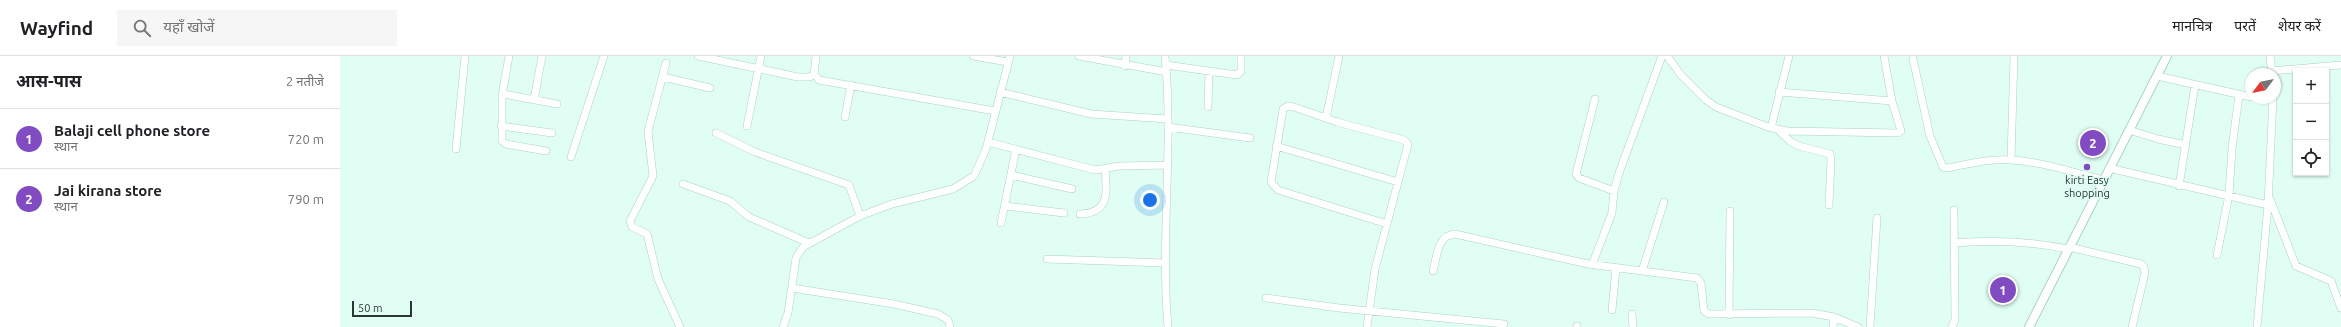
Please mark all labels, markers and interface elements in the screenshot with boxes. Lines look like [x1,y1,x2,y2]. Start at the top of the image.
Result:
search box [117,10,397,46]
text: Wayfind [20,17,93,39]
icon: search [131,17,153,39]
text: यहाँ खोजें [163,18,214,35]
text: मानचित्र [2172,18,2212,34]
text: परतें [2234,18,2256,34]
text: शेयर करें [2278,18,2321,34]
north arrow [2245,68,2281,104]
map controls [2293,68,2329,176]
button: + [2293,68,2329,104]
text: आस-पास [16,71,82,90]
text: 2 नतीजे [286,74,324,88]
button: − [2293,104,2329,140]
text: Balaji cell phone store [54,122,210,139]
pin: 2 [2080,128,2106,158]
text: 1 [25,132,33,146]
text: 720 m [288,132,324,146]
text: स्थान [54,139,78,153]
button: locate [2293,140,2329,176]
marker: kirti Easy shopping [2082,162,2092,172]
place label: kirti Easy shopping [2064,174,2110,199]
text: Jai kirana store [54,182,162,199]
your location [1140,190,1160,210]
text: 2 [25,192,33,206]
text: 790 m [288,192,324,206]
text: स्थान [54,199,78,213]
pin: 1 [1990,275,2016,305]
scale bar [352,299,412,318]
text: 50 m [358,302,382,314]

